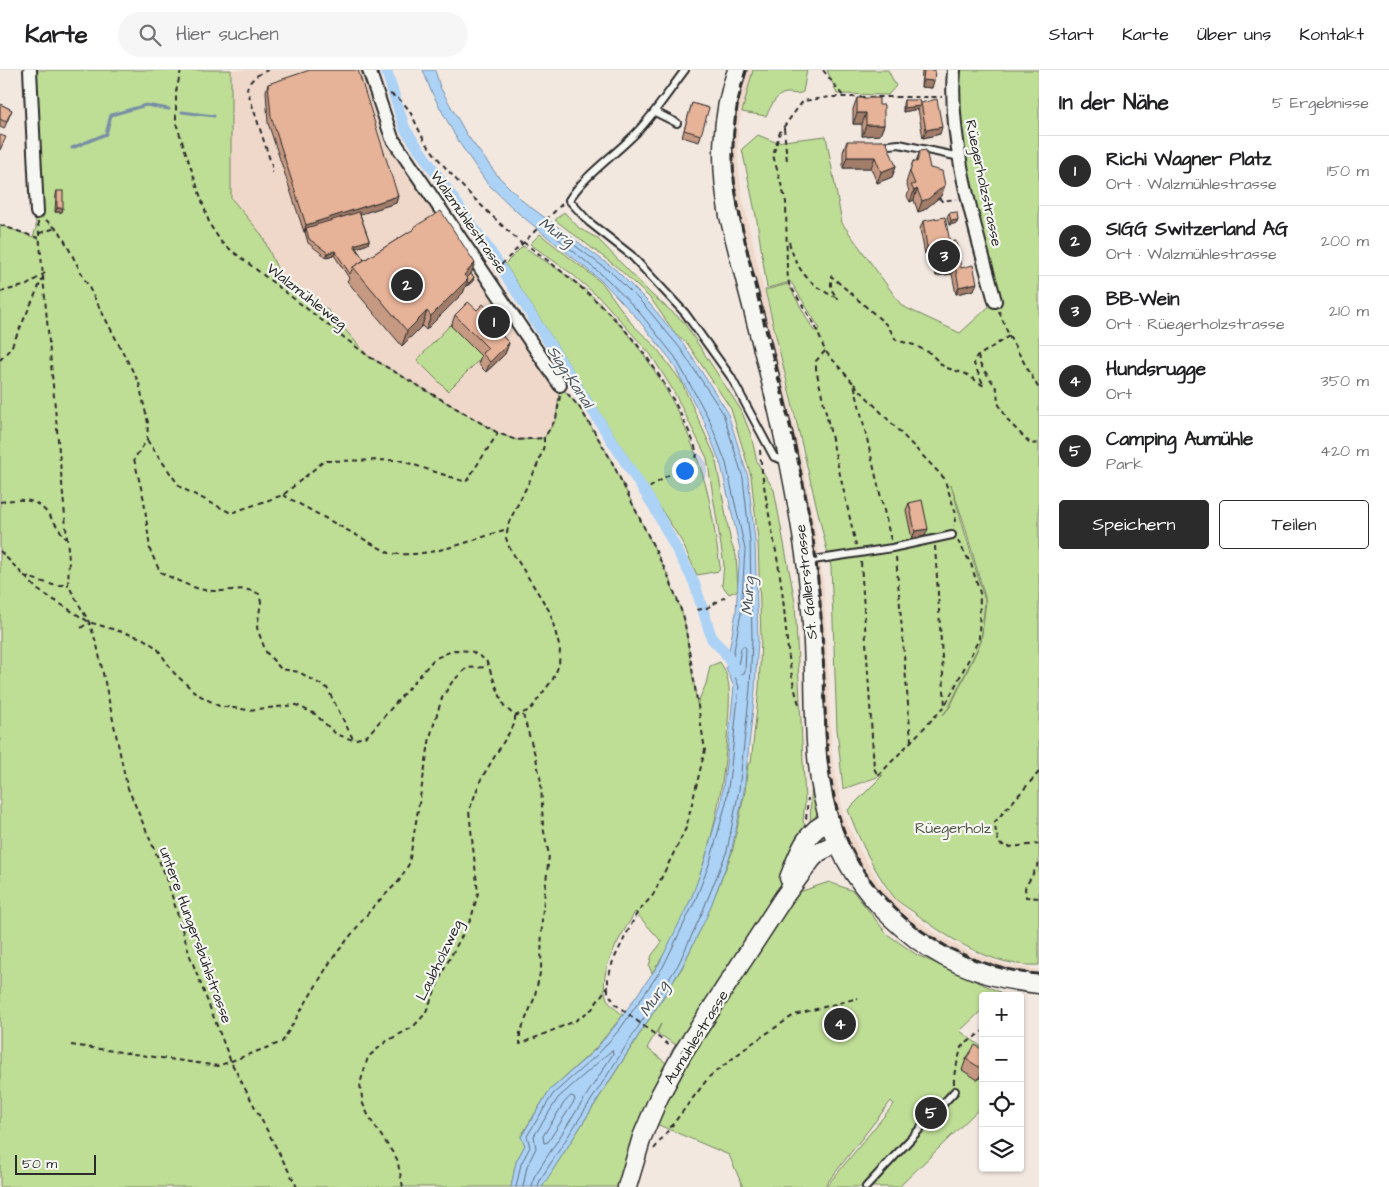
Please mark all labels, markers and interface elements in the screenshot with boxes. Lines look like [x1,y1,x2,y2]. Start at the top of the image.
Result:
search box [118,12,468,57]
text: Karte [25,18,88,52]
icon: search [136,21,164,49]
text: Hier suchen [176,21,279,48]
text: Start [1049,22,1094,47]
text: Karte [1122,22,1169,47]
text: Über uns [1197,22,1271,47]
text: Kontakt [1299,22,1364,47]
text: In der Nähe [1059,88,1169,117]
text: 5 Ergebnisse [1272,92,1369,114]
street label: Rüegerholzstrasse [959,118,1007,249]
text: Richi Wagner Platz [1106,146,1271,173]
text: 1 [1074,160,1076,182]
text: 150 m [1327,160,1369,182]
street label: Walzmühlestrasse [425,167,512,278]
text: Ort · Walzmühlestrasse [1106,173,1277,195]
water label: Murg [534,212,580,254]
text: SIGG Switzerland AG [1106,216,1288,243]
text: 2 [1070,230,1080,252]
text: 200 m [1321,230,1369,252]
pin: 3 [928,237,960,275]
text: Ort · Walzmühlestrasse [1106,243,1277,265]
street label: Walzmühleweg [262,258,351,335]
pin: 2 [391,266,423,304]
text: BB-Wein [1106,286,1179,313]
text: 3 [1071,300,1079,322]
text: 210 m [1329,300,1369,322]
pin: 1 [478,303,510,341]
text: Ort · Rüegerholzstrasse [1106,313,1285,335]
water label: Sigg-Kanal [541,341,600,415]
text: Hundsrugge [1106,356,1206,383]
text: 4 [1070,370,1080,392]
text: 350 m [1321,370,1369,392]
text: Ort [1106,383,1132,405]
text: Camping Aumühle [1106,426,1253,453]
text: 5 [1069,440,1081,462]
text: 420 m [1320,440,1369,462]
text: Park [1106,453,1143,475]
your location [672,458,698,484]
button: Speichern [1059,500,1209,549]
button: Teilen [1219,500,1369,549]
street label: St. Gallerstrasse [790,523,823,641]
water label: Murg [736,575,761,616]
park label: Rüegerholz [915,818,992,840]
street label: untere Hungersbühlstrasse [153,844,237,1027]
street label: Laubholzweg [411,916,469,1005]
water label: Murg [634,975,675,1021]
street label: Aumühlestrasse [659,986,734,1088]
map controls [979,992,1024,1172]
button: + [979,992,1024,1037]
pin: 4 [824,1005,856,1043]
button: − [979,1037,1024,1082]
button: locate [979,1082,1024,1127]
pin: 5 [915,1094,947,1132]
button: layers [979,1127,1024,1172]
scale bar [15,1152,96,1175]
text: 50 m [22,1154,57,1174]

